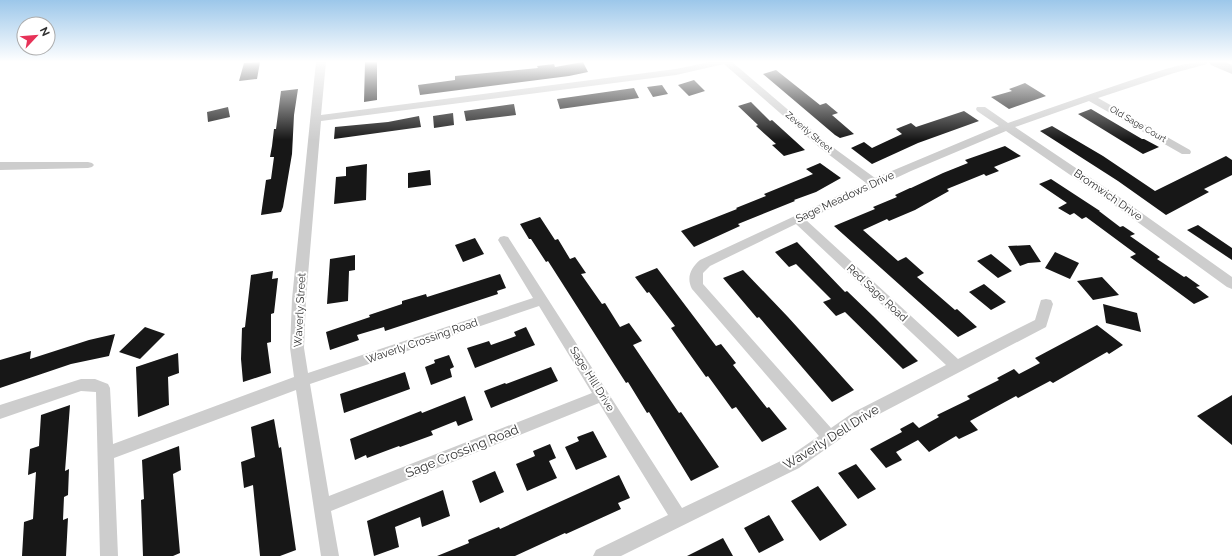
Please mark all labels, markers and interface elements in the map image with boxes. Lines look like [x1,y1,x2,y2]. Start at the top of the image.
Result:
north arrow [16,16,56,56]
text: N [37,25,52,38]
street label: Old Sage Court [1108,104,1168,144]
street label: Zeverly Street [784,110,834,154]
street label: Bromwich Drive [1071,167,1145,224]
street label: Sage Meadows Drive [794,168,897,226]
street label: Red Sage Road [844,262,910,325]
street label: Waverly Street [292,272,308,348]
street label: Waverly Crossing Road [364,316,480,366]
street label: Sage Hill Drive [567,344,617,414]
street label: Waverly Dell Drive [780,401,882,472]
street label: Sage Crossing Road [403,421,521,481]

